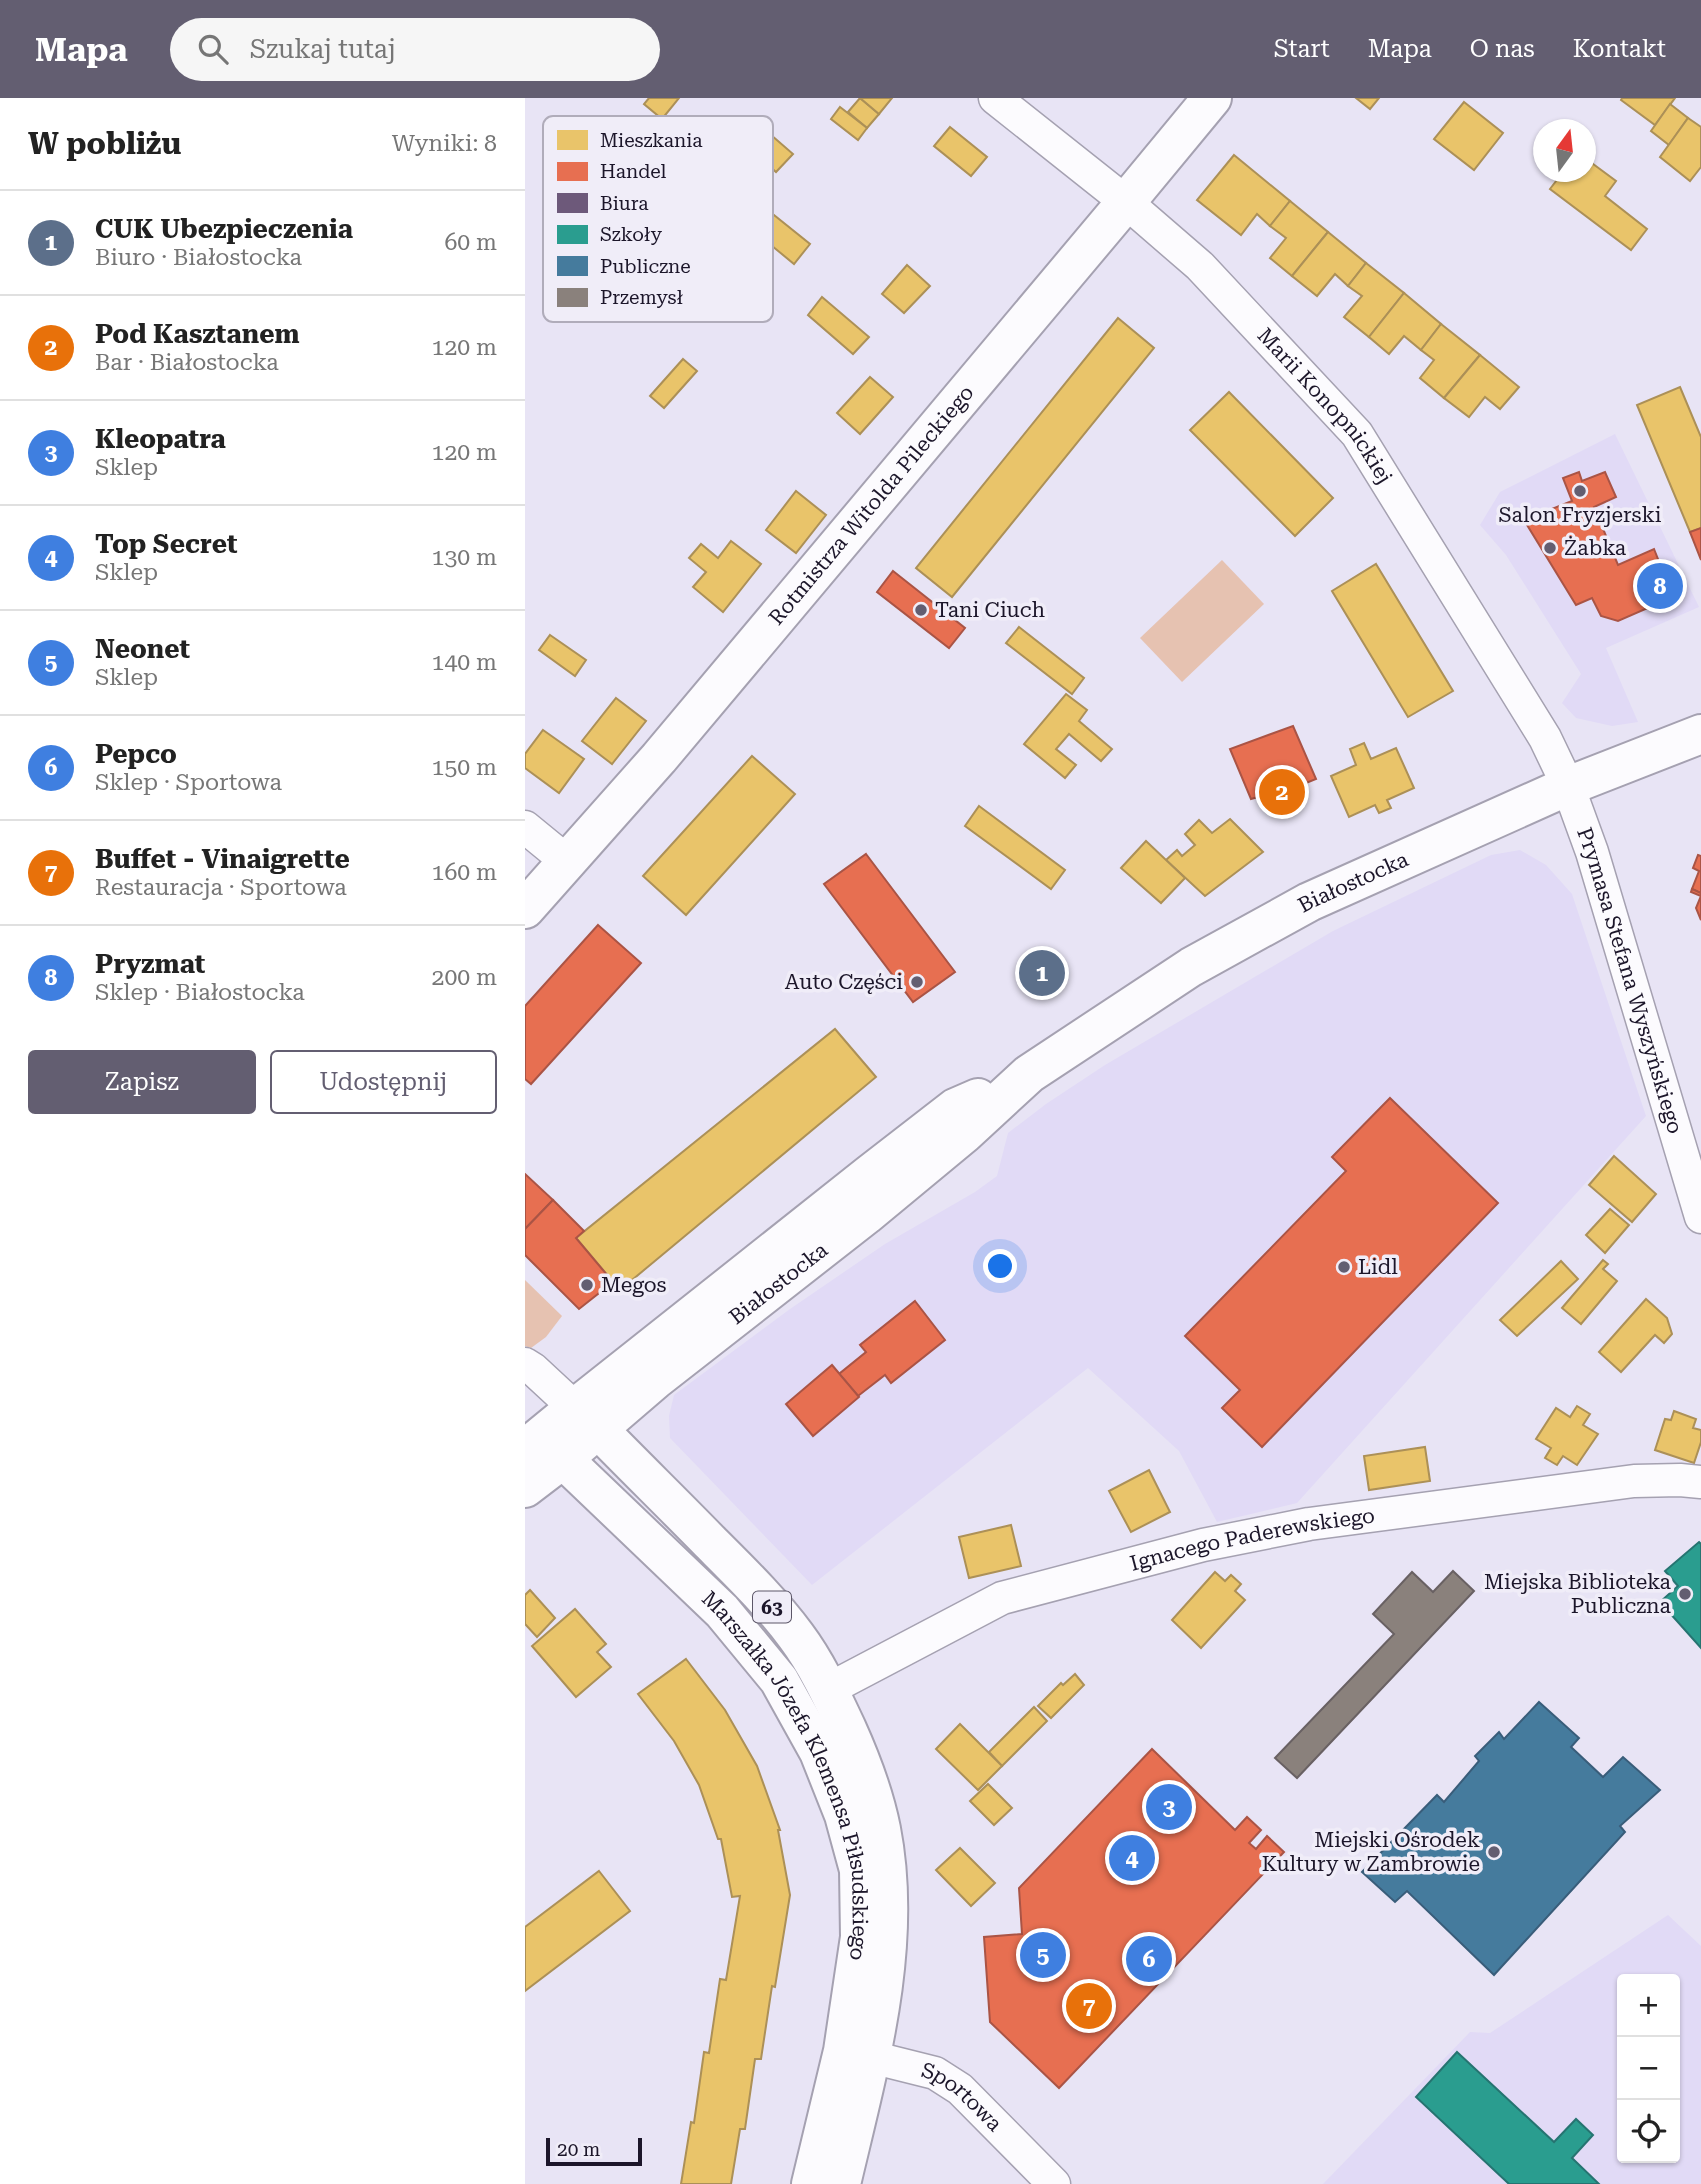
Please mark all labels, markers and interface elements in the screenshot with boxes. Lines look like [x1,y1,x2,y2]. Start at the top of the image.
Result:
search box [170,18,660,81]
text: Mapa [35,30,128,69]
icon: search [194,30,232,68]
text: Szukaj tutaj [250,34,396,64]
text: Start [1274,35,1330,63]
text: Mapa [1368,35,1432,63]
text: O nas [1470,35,1535,63]
text: Kontakt [1573,35,1666,63]
legend [543,116,773,322]
north arrow [1533,119,1596,182]
text: W pobliżu [28,126,181,161]
text: Mieszkania [600,129,703,152]
text: Wyniki: 8 [392,130,497,157]
text: Handel [600,160,667,183]
text: Biura [600,192,649,215]
text: CUK Ubezpieczenia [95,214,353,244]
text: Szkoły [600,223,663,246]
text: 1 [45,229,57,256]
text: 60 m [444,229,497,256]
text: Biuro · Białostocka [95,244,302,271]
text: Publiczne [600,255,691,278]
text: Przemysł [600,286,683,309]
text: Pod Kasztanem [95,319,299,349]
street label: Marii Konopnickiej [1252,323,1397,488]
text: 2 [45,334,57,361]
text: 120 m [432,334,497,361]
text: Bar · Białostocka [95,349,279,376]
street label: Rotmistrza Witolda Pileckiego [764,381,979,630]
text: Kleopatra [95,424,226,454]
text: 3 [45,439,57,466]
text: 120 m [432,439,497,466]
text: Sklep [95,454,158,481]
marker: Salon Fryzjerski [1572,483,1588,499]
place label: Salon Fryzjerski [1498,503,1662,527]
text: Top Secret [95,529,238,559]
place label: Żabka [1564,536,1627,560]
marker: Żabka [1542,540,1558,556]
text: 4 [45,544,57,571]
text: 130 m [432,544,497,571]
text: Sklep [95,559,158,586]
pin: 8 [1637,560,1683,612]
place label: Tani Ciuch [935,598,1045,622]
marker: Tani Ciuch [913,602,929,618]
text: Neonet [95,634,190,664]
text: 5 [45,649,57,676]
text: 140 m [432,649,497,676]
text: Sklep [95,664,158,691]
text: Pepco [95,739,177,769]
text: 6 [45,754,57,781]
text: 150 m [432,754,497,781]
pin: 2 [1259,766,1305,818]
text: Sklep · Sportowa [95,769,282,796]
street label: Prymasa Stefana Wyszyńskiego [1572,824,1687,1136]
text: Buffet - Vinaigrette [95,844,350,874]
street label: Białostocka [1294,847,1412,918]
text: 7 [45,859,57,886]
text: 160 m [432,859,497,886]
text: Restauracja · Sportowa [95,874,347,901]
pin: 1 [1019,947,1065,999]
text: Pryzmat [95,949,205,979]
text: 8 [45,964,57,991]
text: 200 m [432,964,497,991]
place label: Auto Części [785,970,903,994]
marker: Auto Części [909,974,925,990]
text: Sklep · Białostocka [95,979,305,1006]
button: Zapisz [28,1050,256,1114]
button: Udostępnij [270,1050,497,1114]
street label: Białostocka [725,1237,833,1329]
your location [983,1249,1017,1283]
place label: Lidl [1358,1255,1398,1279]
marker: Lidl [1336,1259,1352,1275]
place label: Megos [601,1273,667,1297]
marker: Megos [579,1277,595,1293]
street label: Ignacego Paderewskiego [1127,1503,1376,1576]
place label: Miejska Biblioteka Publiczna [1484,1570,1672,1618]
street label: Marszałka Józefa Klemensa Piłsudskiego [697,1586,872,1962]
marker: Miejska Biblioteka Publiczna [1677,1586,1693,1602]
road number: 63 [753,1592,791,1623]
pin: 3 [1146,1781,1192,1833]
place label: Miejski Ośrodek Kultury w Zambrowie [1262,1828,1480,1876]
pin: 4 [1109,1832,1155,1884]
marker: Miejski Ośrodek Kultury w Zambrowie [1486,1844,1502,1860]
pin: 5 [1020,1929,1066,1981]
pin: 6 [1126,1933,1172,1985]
map controls [1617,1974,1680,2163]
button: + [1617,1974,1680,2037]
pin: 7 [1066,1980,1112,2032]
button: − [1617,2037,1680,2100]
street label: Sportowa [919,2058,1007,2136]
button: locate [1617,2100,1680,2163]
scale bar [546,2135,642,2167]
text: 20 m [557,2138,600,2161]

